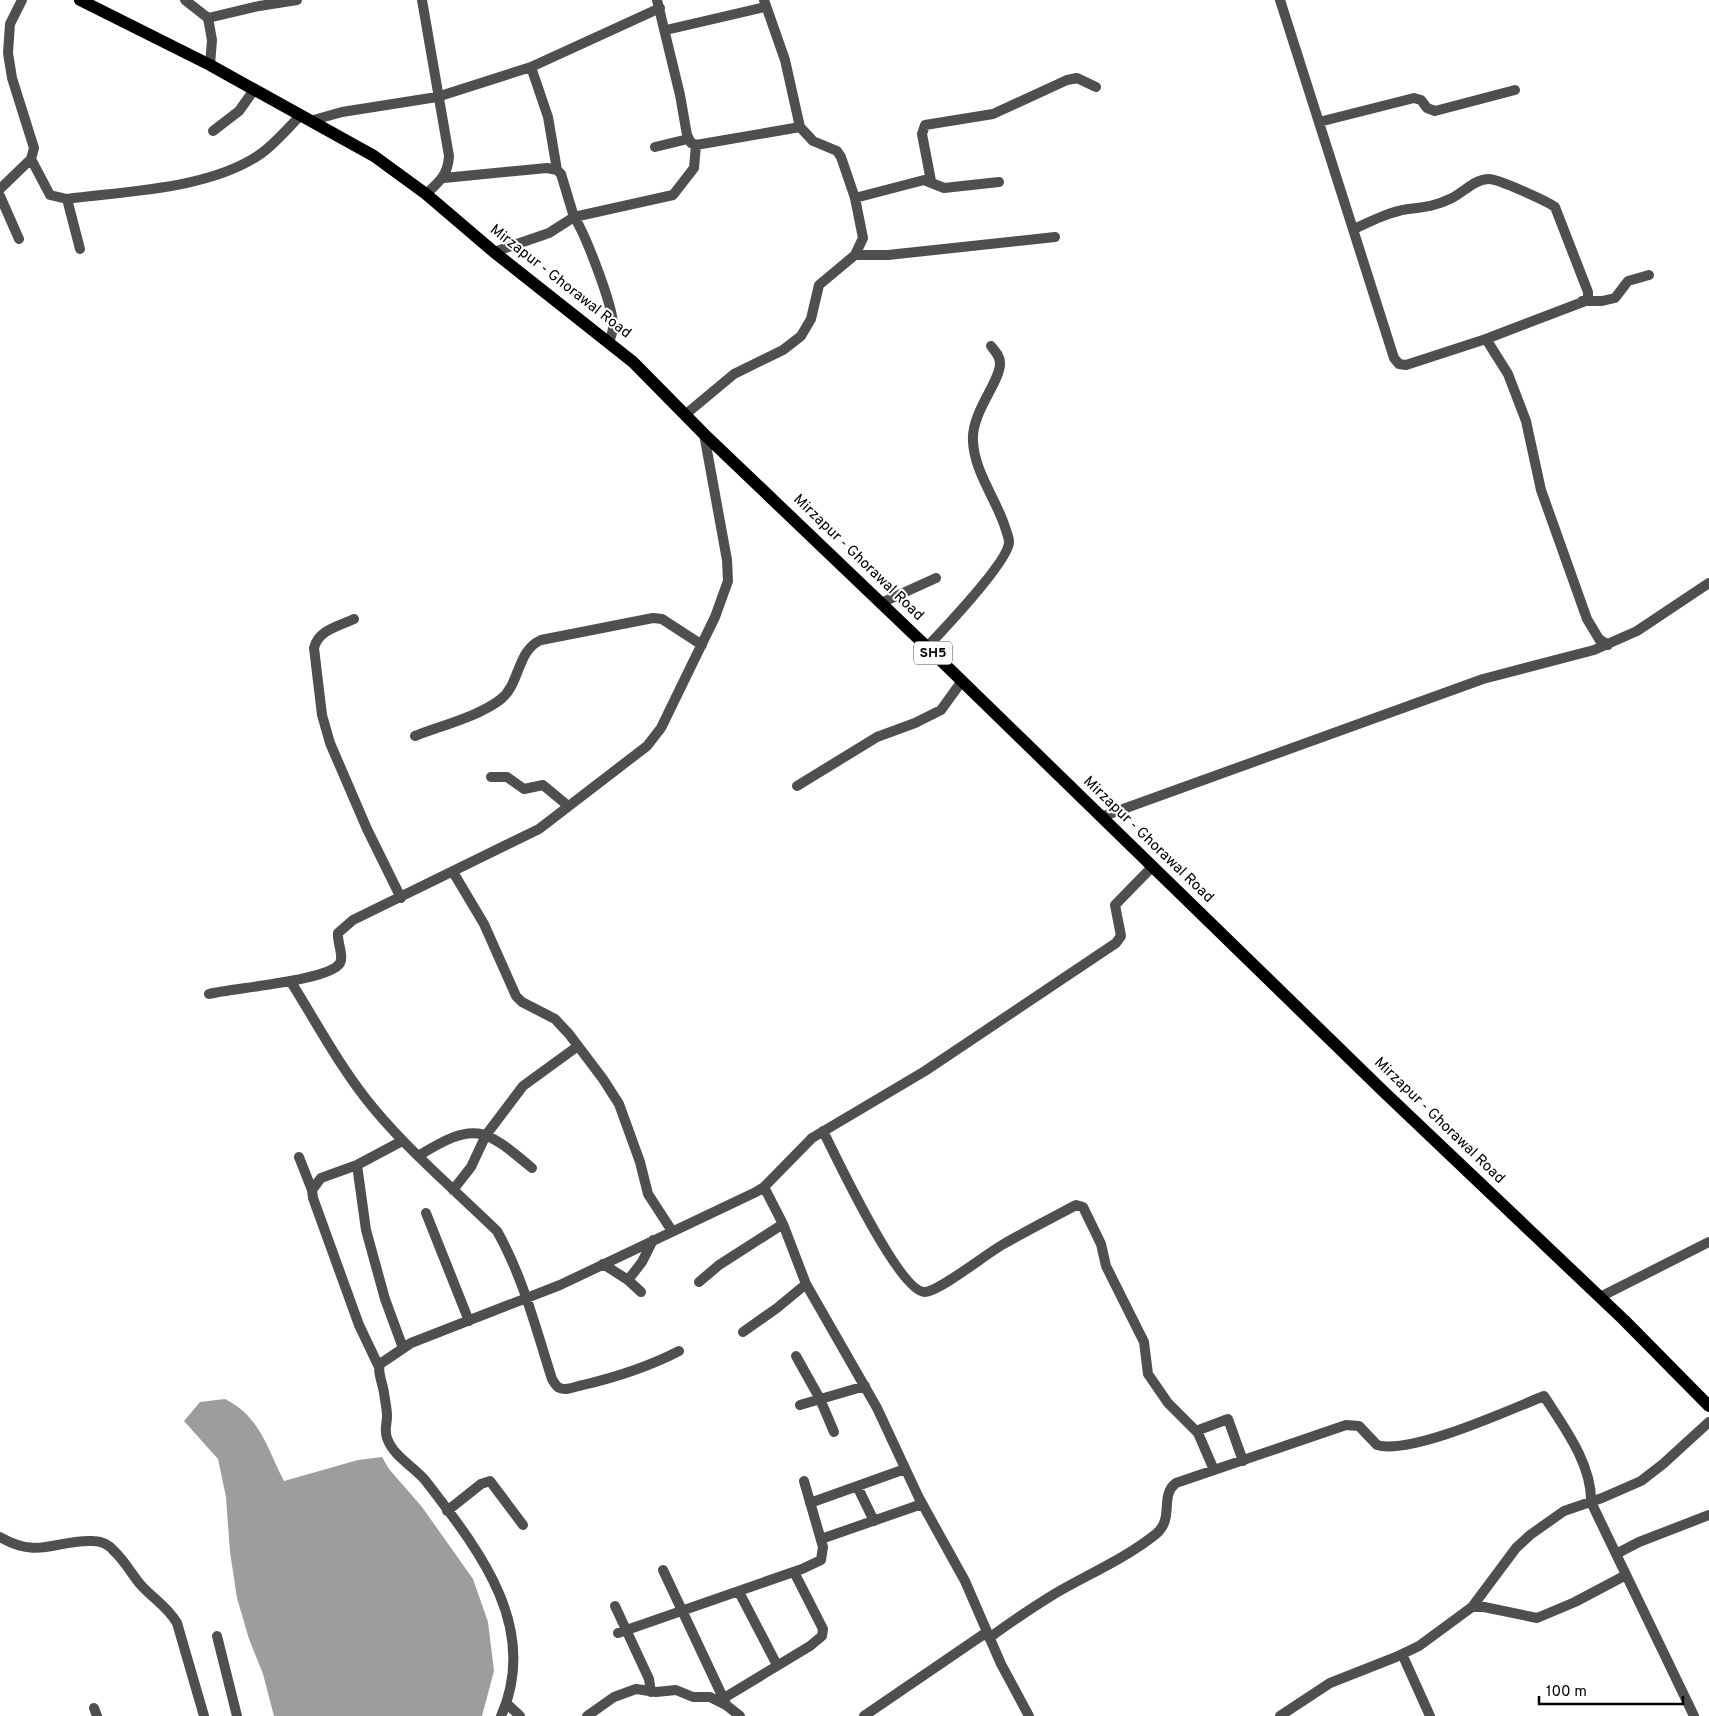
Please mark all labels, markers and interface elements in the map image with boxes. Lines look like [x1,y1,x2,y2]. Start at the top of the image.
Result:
street label: Mirzapur - Ghorawal Road [485,221,635,343]
street label: Mirzapur - Ghorawal Road [789,491,927,625]
road number: SH5 [914,641,952,664]
street label: Mirzapur - Ghorawal Road [1079,773,1217,907]
street label: Mirzapur - Ghorawal Road [1370,1054,1508,1188]
scale bar [1539,1674,1683,1706]
text: 100 m [1546,1683,1587,1702]

